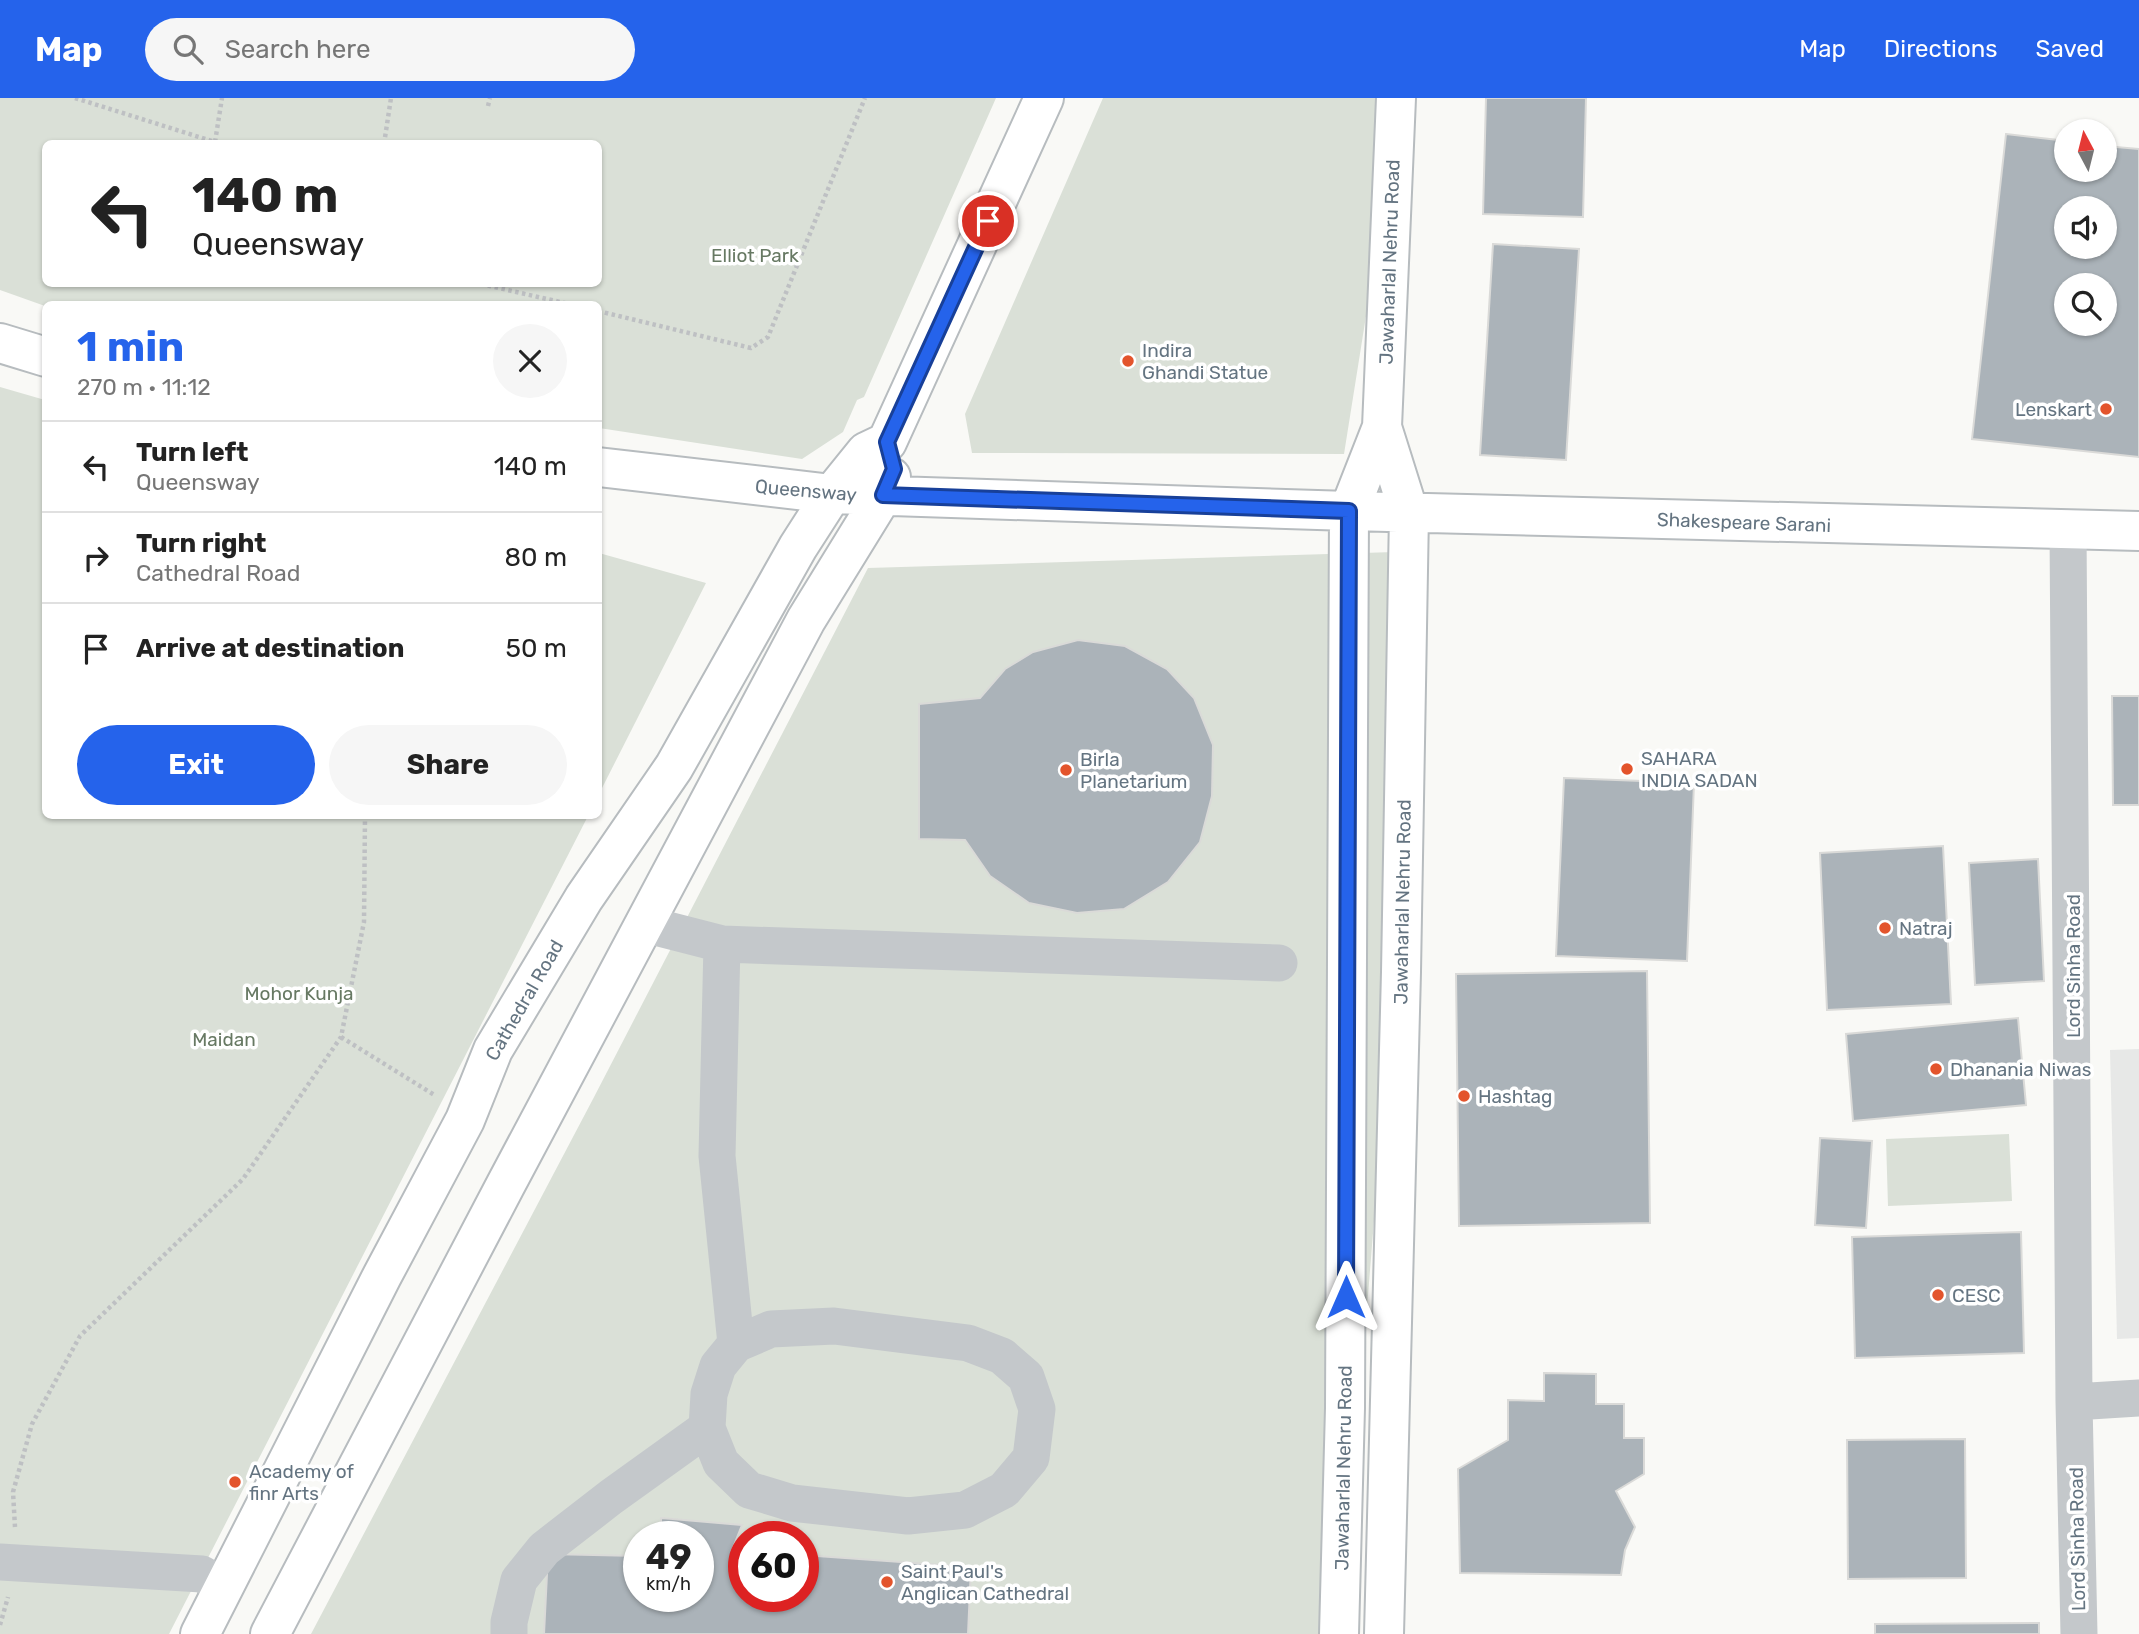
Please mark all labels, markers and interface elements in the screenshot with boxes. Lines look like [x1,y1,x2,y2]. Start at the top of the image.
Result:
search box [145,18,635,81]
text: Map [35,30,103,69]
icon: search [169,30,207,68]
text: Search here [225,34,370,65]
text: Map [1799,35,1846,63]
text: Directions [1884,35,1997,63]
text: Saved [2035,35,2104,63]
north arrow [2054,119,2118,182]
map controls [2054,119,2117,336]
street label: Jawaharlal Nehru Road [1374,159,1405,365]
text: 140 m [192,166,338,224]
icon: left [77,168,168,259]
pin [958,191,1018,251]
button: sound [2054,196,2117,259]
icon: arrive [969,202,1007,240]
text: Queensway [192,225,364,263]
park label: Elliot Park [711,244,799,267]
button: search [2054,273,2117,336]
text: 1 min [77,322,184,372]
button: close [493,324,567,398]
place label: Indira Ghandi Statue [1142,339,1268,384]
marker: Indira Ghandi Statue [1120,353,1136,369]
text: 270 m · 11:12 [77,373,211,401]
place label: Lenskart [2015,398,2093,421]
marker: Lenskart [2098,401,2114,417]
text: Turn left [136,437,248,468]
icon: left [77,448,115,486]
text: 140 m [494,451,567,482]
text: Queensway [136,468,260,496]
street label: Queensway [754,475,858,506]
street label: Shakespeare Sarani [1656,508,1831,537]
text: Turn right [136,528,266,559]
icon: right [77,539,115,577]
text: 80 m [504,542,567,573]
text: Cathedral Road [136,559,300,587]
icon: arrive [77,630,115,668]
text: Arrive at destination [136,633,404,664]
text: 50 m [506,633,567,664]
button: Exit [77,725,315,805]
button: Share [329,725,567,805]
place label: SAHARA INDIA SADAN [1641,747,1758,792]
place label: Birla Planetarium [1080,748,1187,793]
marker: SAHARA INDIA SADAN [1619,761,1635,777]
marker: Birla Planetarium [1058,762,1074,778]
street label: Jawaharlal Nehru Road [1389,799,1416,1005]
street label: Lord Sinha Road [2062,894,2085,1038]
place label: Natraj [1899,917,1953,940]
marker: Natraj [1877,920,1893,936]
street label: Cathedral Road [481,936,568,1065]
park label: Mohor Kunja [244,982,354,1005]
park label: Maidan [192,1028,256,1051]
place label: Dhanania Niwas [1950,1058,2091,1081]
marker: Dhanania Niwas [1928,1061,1944,1077]
place label: Hashtag [1478,1085,1552,1108]
marker: Hashtag [1456,1088,1472,1104]
position arrow [1309,1260,1383,1334]
place label: CESC [1952,1284,2001,1307]
marker: CESC [1930,1287,1946,1303]
street label: Jawaharlal Nehru Road [1330,1365,1357,1571]
place label: Academy of finr Arts [249,1460,355,1505]
street label: Lord Sinha Road [2065,1467,2090,1611]
marker: Academy of finr Arts [227,1474,243,1490]
speed limit sign: 60 [728,1521,819,1612]
text: 49 [645,1536,692,1578]
place label: Saint Paul's Anglican Cathedral [901,1560,1069,1605]
text: km/h [646,1573,691,1595]
marker: Saint Paul's Anglican Cathedral [879,1574,895,1590]

